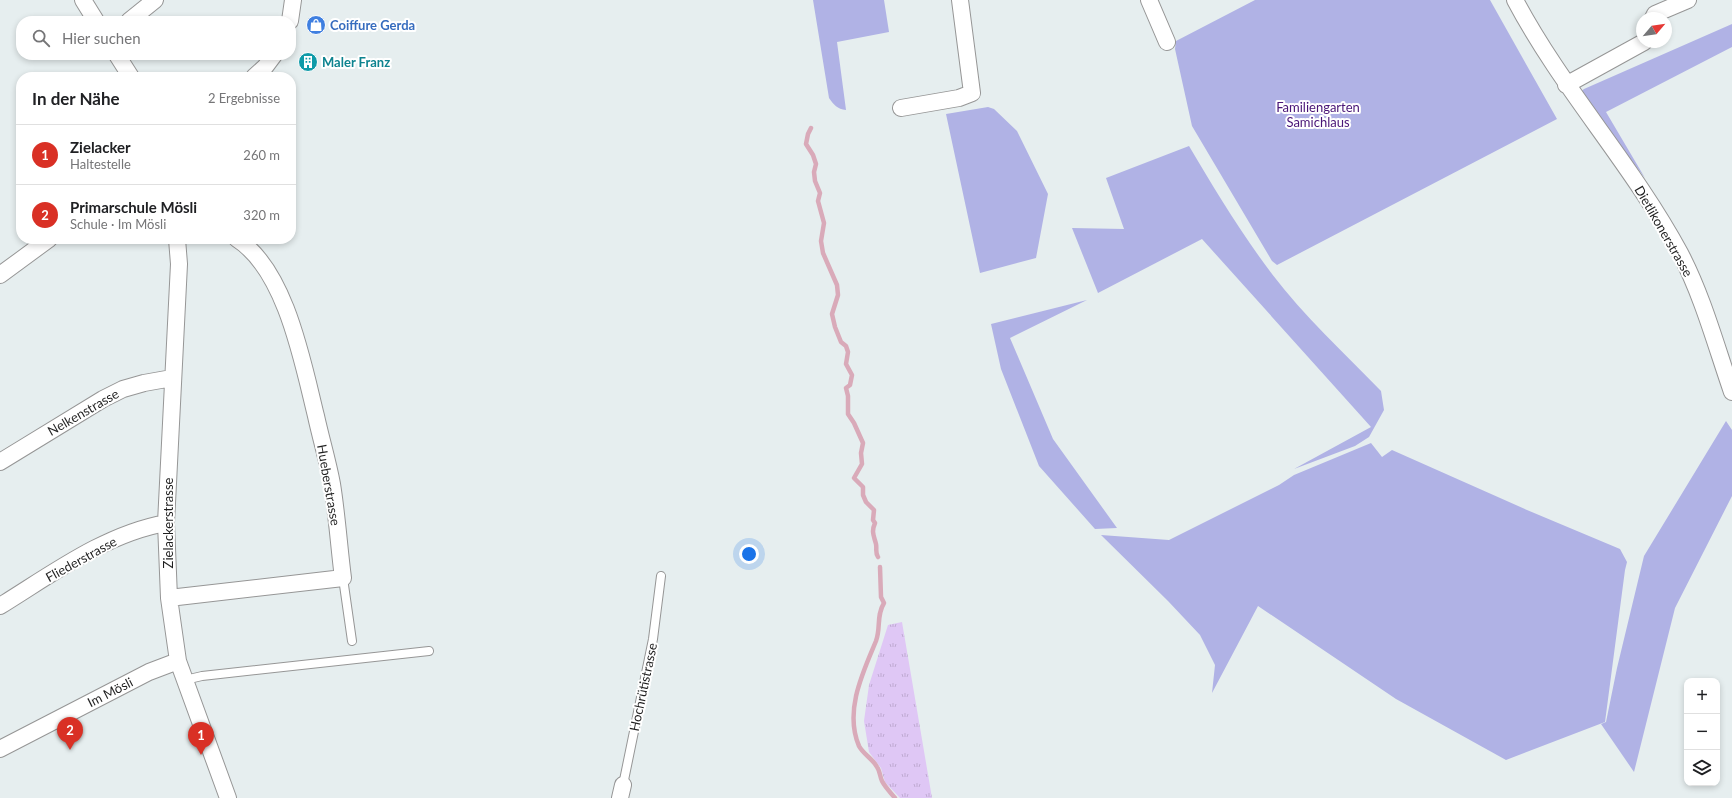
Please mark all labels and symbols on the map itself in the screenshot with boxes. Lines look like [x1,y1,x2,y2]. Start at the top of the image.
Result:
north arrow [1636,12,1672,48]
shop icon: Coiffure Gerda [305,14,327,36]
place label: Coiffure Gerda [330,17,415,33]
building icon: Maler Franz [297,51,319,73]
place label: Maler Franz [322,54,390,70]
park label: Familiengarten Samichlaus [1276,99,1360,130]
street label: Dietlikonerstrasse [1631,183,1697,279]
street label: Nelkenstrasse [45,385,122,439]
street label: Hueberstrasse [314,443,344,527]
street label: Zielackerstrasse [160,477,176,568]
street label: Fliederstrasse [43,533,119,585]
your location [739,544,759,564]
street label: Hochrütistrasse [626,641,660,733]
street label: Im Mösli [85,674,135,710]
pin: 2 [57,717,83,750]
pin: 1 [188,722,214,755]

